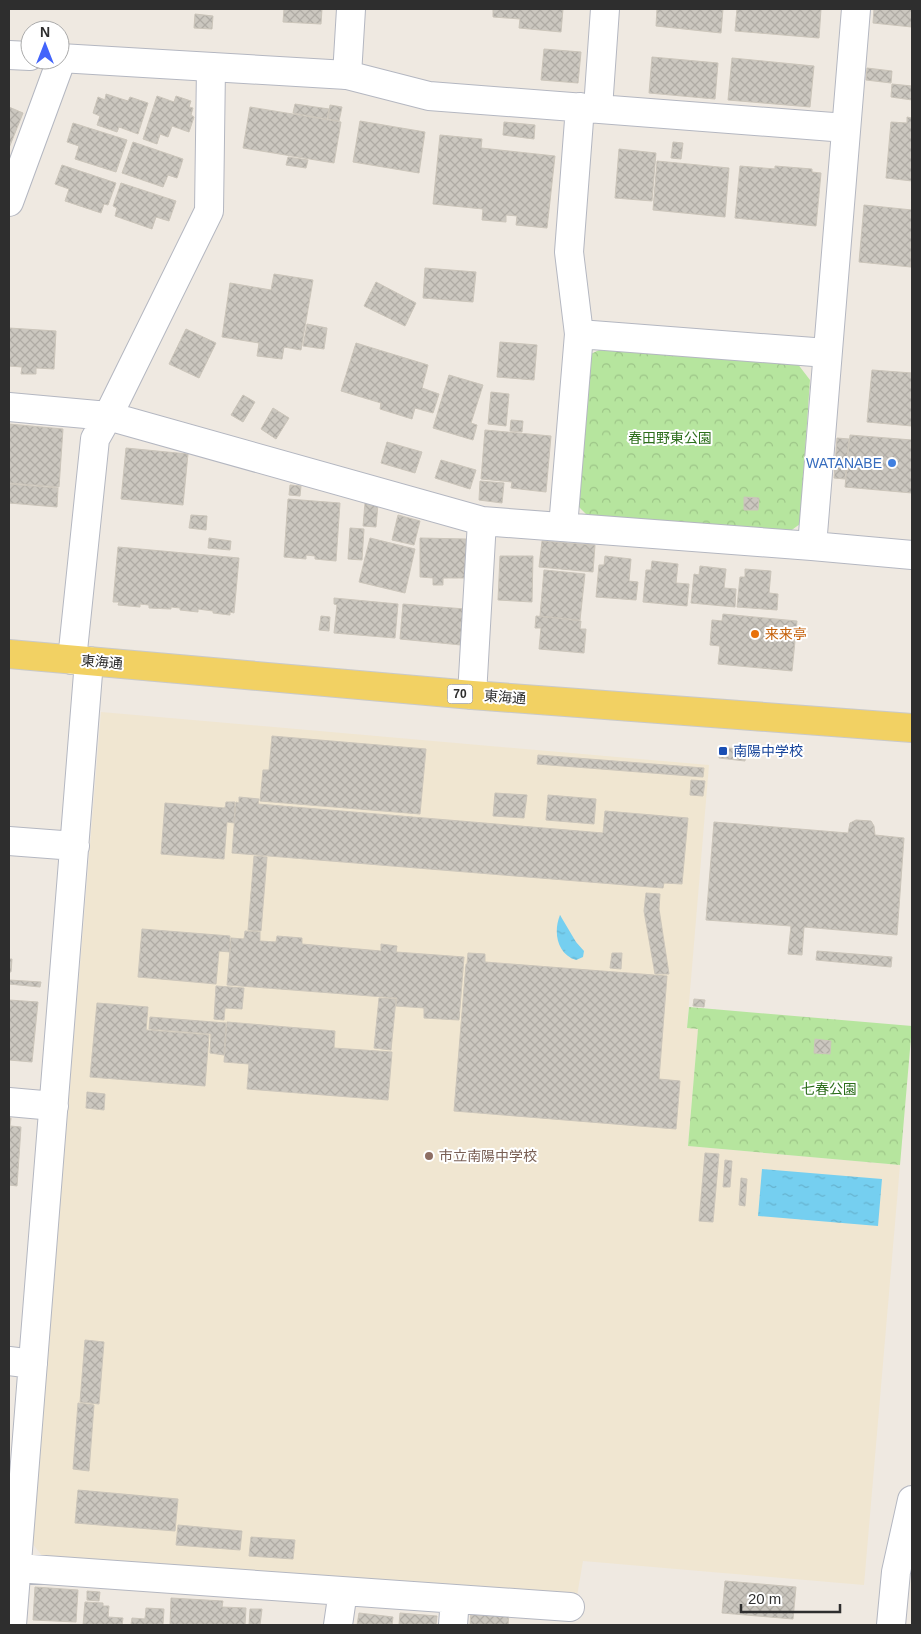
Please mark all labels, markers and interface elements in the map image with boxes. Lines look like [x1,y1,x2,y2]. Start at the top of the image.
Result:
north arrow [20,20,70,70]
text: N [40,24,50,40]
park label: 春田野東公園 [628,430,712,446]
place label: WATANABE [806,455,882,471]
marker: WATANABE [886,457,898,469]
place label: 来来亭 [765,626,807,642]
marker: 来来亭 [749,628,761,640]
street label: 東海通 [80,652,124,672]
road number: 70 [448,684,472,704]
street label: 東海通 [483,688,527,706]
place label: 南陽中学校 [733,743,803,759]
marker: 南陽中学校 [717,745,729,757]
park label: 七春公園 [801,1081,857,1097]
place label: 市立南陽中学校 [439,1148,537,1164]
marker: 市立南陽中学校 [423,1150,435,1162]
scale bar [741,1582,840,1614]
text: 20 m [748,1590,781,1607]

